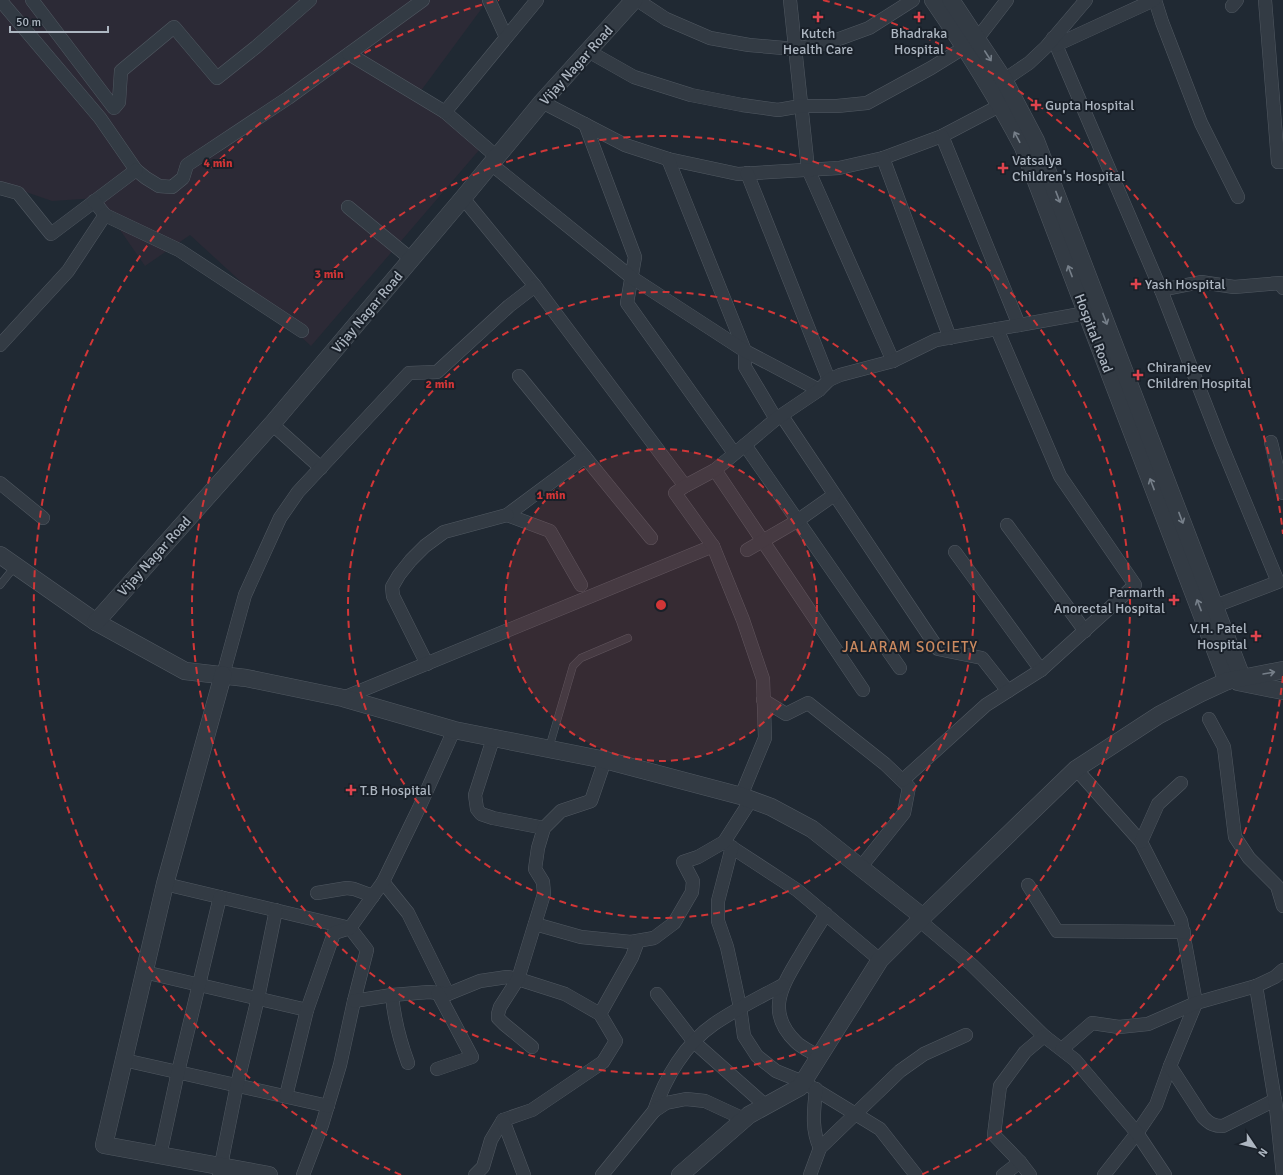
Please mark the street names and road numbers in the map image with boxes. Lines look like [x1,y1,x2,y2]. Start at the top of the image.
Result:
street label: Vijay Nagar Road [536,22,617,109]
street label: Vijay Nagar Road [328,268,407,357]
street label: Hospital Road [1071,291,1116,375]
street label: Vijay Nagar Road [114,513,195,600]

